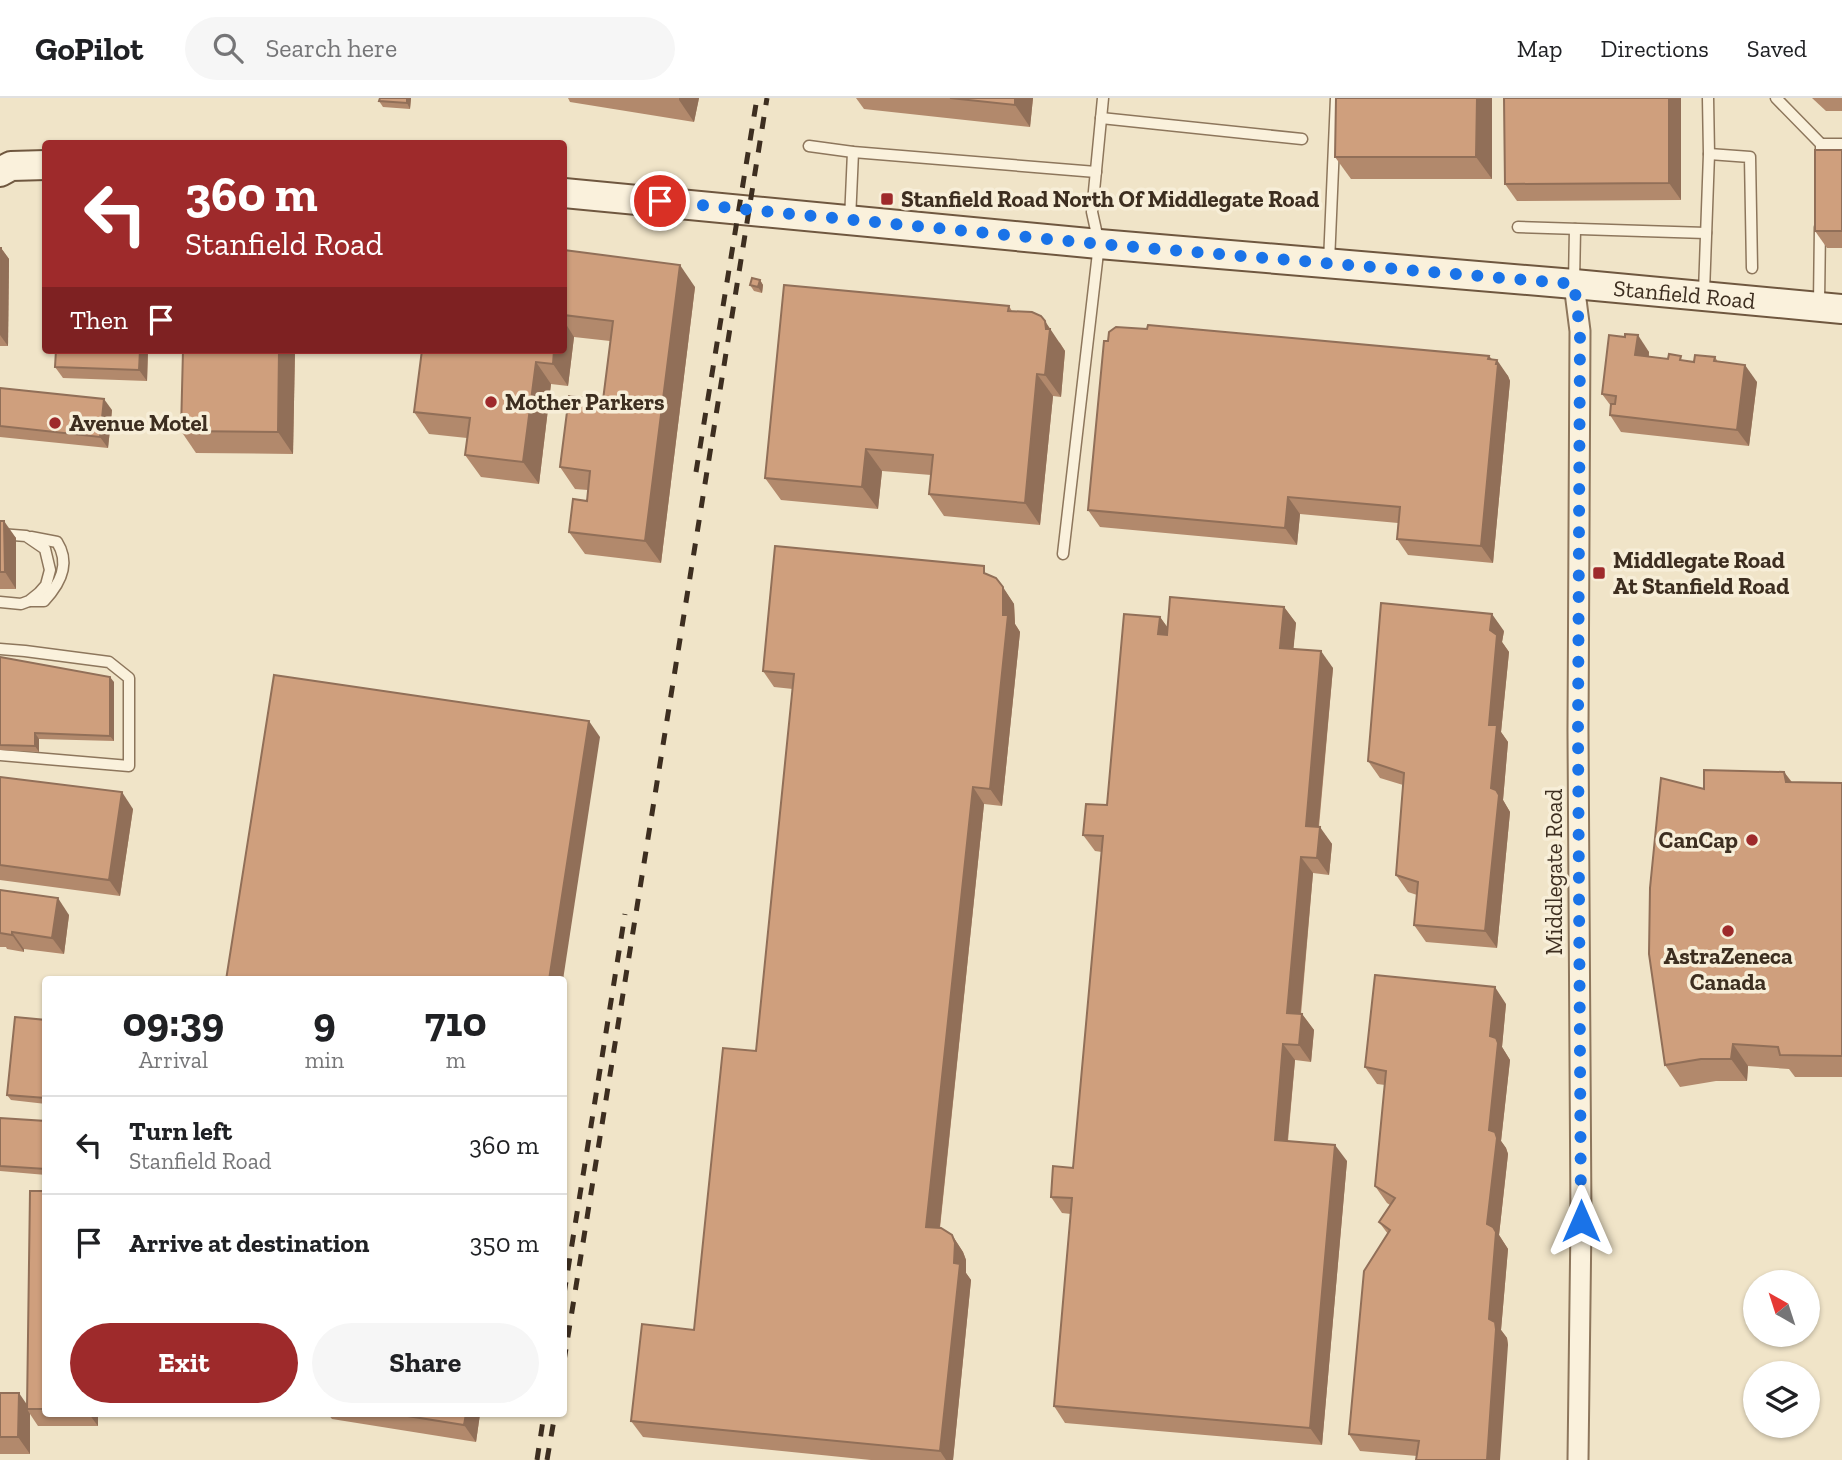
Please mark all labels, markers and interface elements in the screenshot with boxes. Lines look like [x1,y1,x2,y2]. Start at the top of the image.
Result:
search box [185,17,675,80]
text: GoPilot [35,29,143,68]
icon: search [209,29,247,67]
text: Search here [265,32,397,64]
text: Map [1517,34,1563,63]
text: Directions [1601,34,1709,63]
text: Saved [1747,34,1807,63]
text: 360 m [185,165,318,224]
icon: left [70,168,161,259]
pin [630,171,690,231]
icon: arrive [641,182,679,220]
place label: Stanfield Road North Of Middlegate Road [901,185,1319,213]
marker: Stanfield Road North Of Middlegate Road [879,191,895,207]
text: Stanfield Road [185,225,383,263]
street label: Stanfield Road [1612,274,1757,315]
icon: arrive [142,301,180,339]
text: Then [70,304,128,336]
place label: Mother Parkers [505,388,665,416]
marker: Mother Parkers [483,394,499,410]
place label: Avenue Motel [69,409,209,437]
marker: Avenue Motel [47,415,63,431]
place label: Middlegate Road At Stanfield Road [1613,546,1789,600]
marker: Middlegate Road At Stanfield Road [1591,565,1607,581]
street label: Middlegate Road [1540,788,1568,955]
place label: CanCap [1659,826,1738,854]
marker: CanCap [1744,832,1760,848]
marker: AstraZeneca Canada [1720,923,1736,939]
place label: AstraZeneca Canada [1663,942,1793,996]
text: 09:39 [122,996,224,1047]
text: 9 [313,996,336,1047]
text: 710 [425,996,487,1047]
text: Arrival [139,1046,208,1074]
text: min [305,1046,344,1074]
text: m [446,1046,466,1074]
text: Turn left [129,1115,232,1147]
icon: left [70,1126,108,1164]
text: 360 m [469,1129,539,1161]
text: Stanfield Road [129,1147,271,1175]
position arrow [1544,1184,1618,1258]
icon: arrive [70,1224,108,1262]
text: Arrive at destination [129,1227,369,1259]
text: 350 m [470,1227,539,1259]
north arrow [1743,1270,1820,1348]
map controls [1743,1270,1820,1438]
button: Exit [70,1323,298,1403]
button: Share [312,1323,539,1403]
button: layers [1743,1361,1820,1438]

